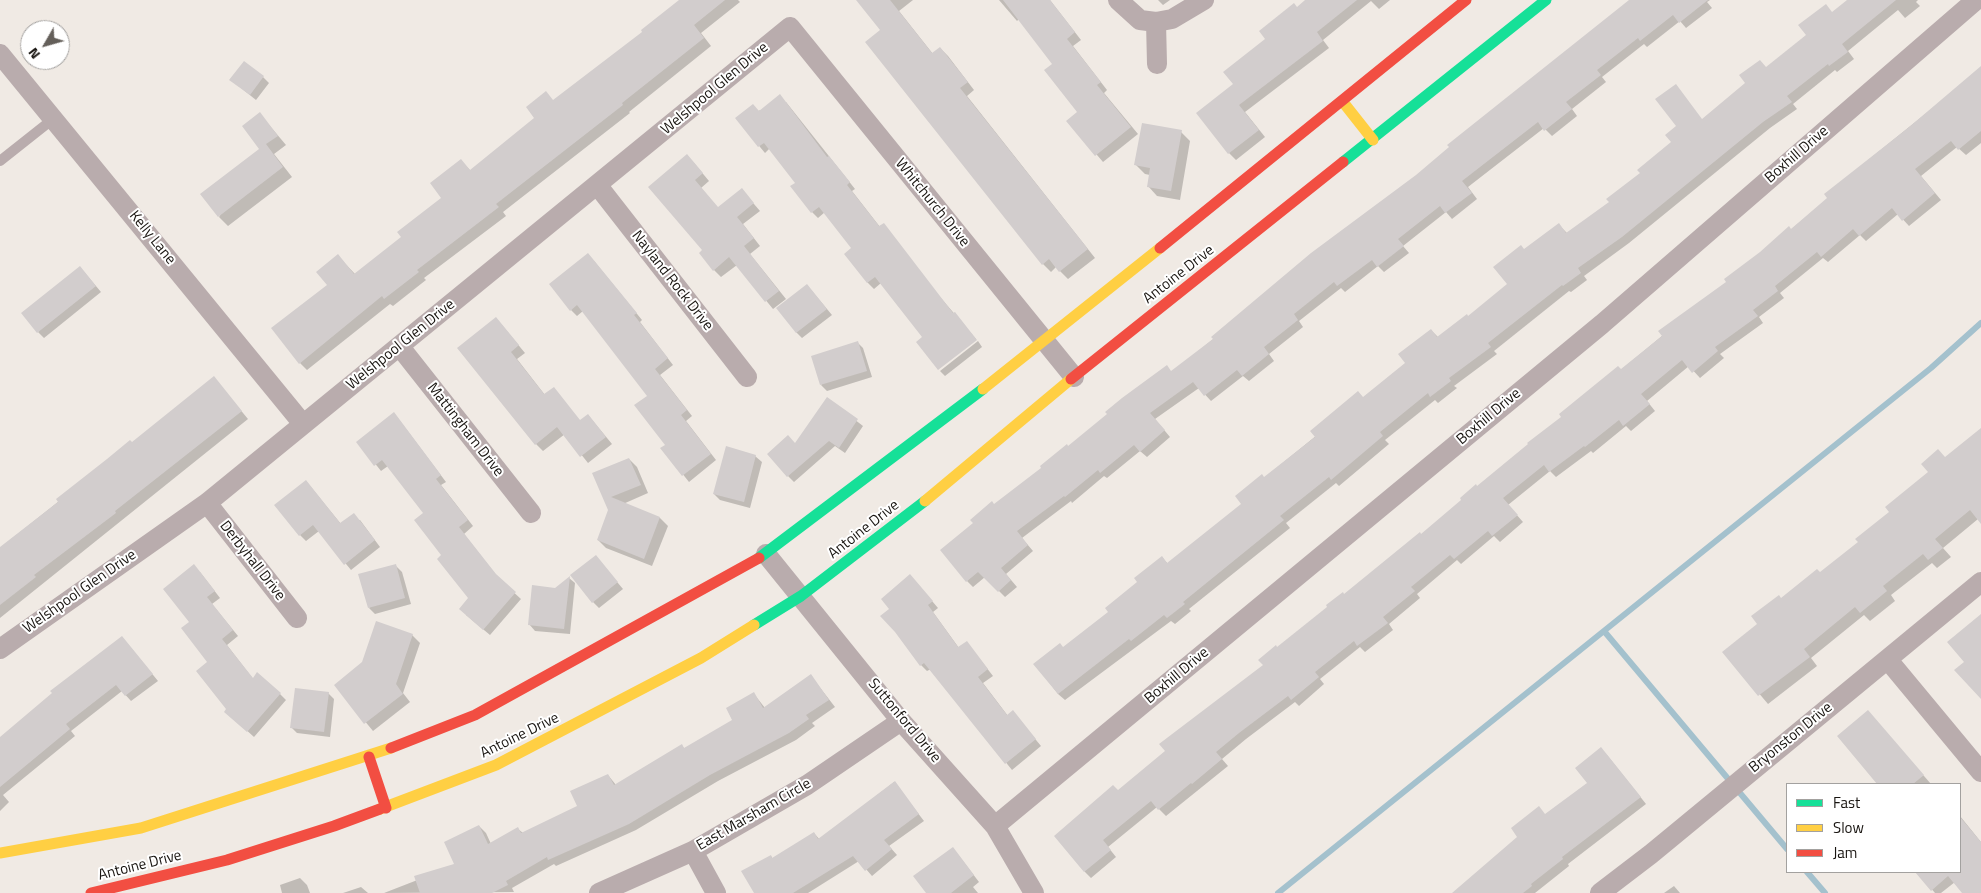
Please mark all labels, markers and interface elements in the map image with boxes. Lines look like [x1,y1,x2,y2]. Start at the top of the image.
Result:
north arrow [20,20,70,70]
street label: Welshpool Glen Drive [658,39,772,139]
text: N [22,44,45,64]
street label: Boxhill Drive [1762,123,1832,187]
street label: Whitchurch Drive [891,155,973,251]
street label: Kelly Lane [125,208,179,268]
street label: Nayland Rock Drive [627,227,717,335]
street label: Antoine Drive [1140,242,1218,308]
street label: Welshpool Glen Drive [343,296,459,394]
street label: Mattingham Drive [423,380,507,480]
street label: Boxhill Drive [1453,385,1525,449]
street label: Antoine Drive [825,497,903,563]
street label: Derbyhall Drive [215,518,289,604]
street label: Welshpool Glen Drive [20,546,140,638]
street label: Boxhill Drive [1141,644,1213,708]
street label: Suttonford Drive [864,675,944,767]
street label: Bryonston Drive [1746,699,1836,777]
street label: Antoine Drive [478,709,562,763]
street label: East Marsham Circle [694,775,814,855]
legend [1786,783,1961,873]
text: Fast [1833,791,1860,814]
text: Slow [1833,816,1864,839]
text: Jam [1833,841,1857,864]
street label: Antoine Drive [97,847,183,885]

